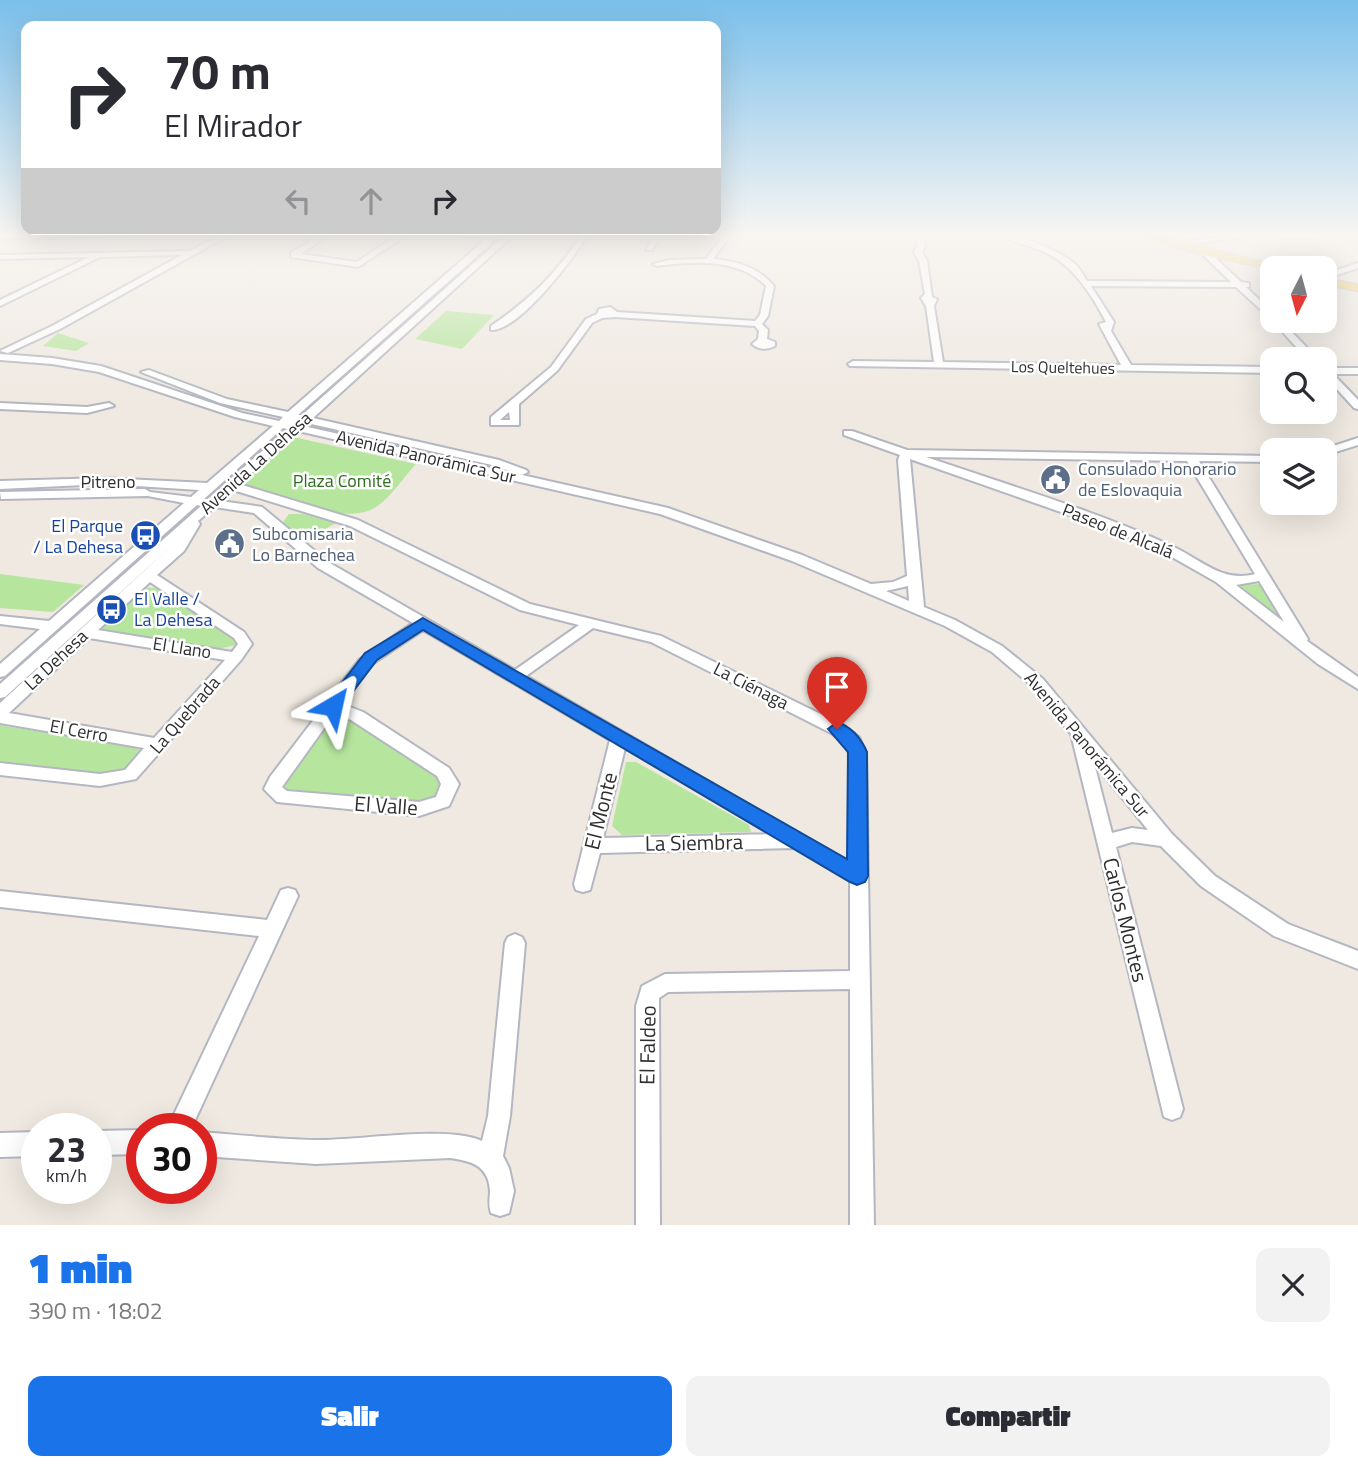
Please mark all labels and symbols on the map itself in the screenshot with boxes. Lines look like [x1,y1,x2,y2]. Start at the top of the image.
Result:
north arrow [1260,256,1337,332]
street label: Los Queltehues [1011,354,1115,380]
street label: Avenida La Dehesa [194,405,318,520]
street label: Avenida Panorámica Sur [334,423,519,490]
place label: Consulado Honorario de Eslovaquia [1078,455,1237,503]
public building icon: Consulado Honorario de Eslovaquia [1038,462,1072,496]
park label: Plaza Comité [293,467,391,494]
street label: Pitreno [80,468,136,495]
street label: Paseo de Alcalá [1058,496,1178,565]
place label: El Parque / La Dehesa [33,512,123,560]
bus stop icon: El Parque / La Dehesa [129,519,163,553]
place label: Subcomisaria Lo Barnechea [252,520,355,568]
public building icon: Subcomisaria Lo Barnechea [212,527,246,561]
place label: El Valle / La Dehesa [134,585,212,633]
bus stop icon: El Valle / La Dehesa [94,592,128,626]
street label: La Dehesa [18,623,94,696]
street label: El Llano [151,630,213,665]
street label: La Ciénaga [709,655,794,716]
pin [807,657,867,729]
street label: Avenida Panorámica Sur [1018,666,1157,824]
position arrow [296,669,370,743]
street label: La Quebrada [143,670,226,760]
street label: El Cerro [48,712,110,749]
street label: El Monte [575,769,625,853]
street label: El Valle [353,787,419,823]
street label: La Siembra [645,825,744,859]
street label: Carlos Montes [1095,854,1157,985]
street label: El Faldeo [630,1005,664,1085]
speed limit sign: 30 [126,1113,217,1204]

